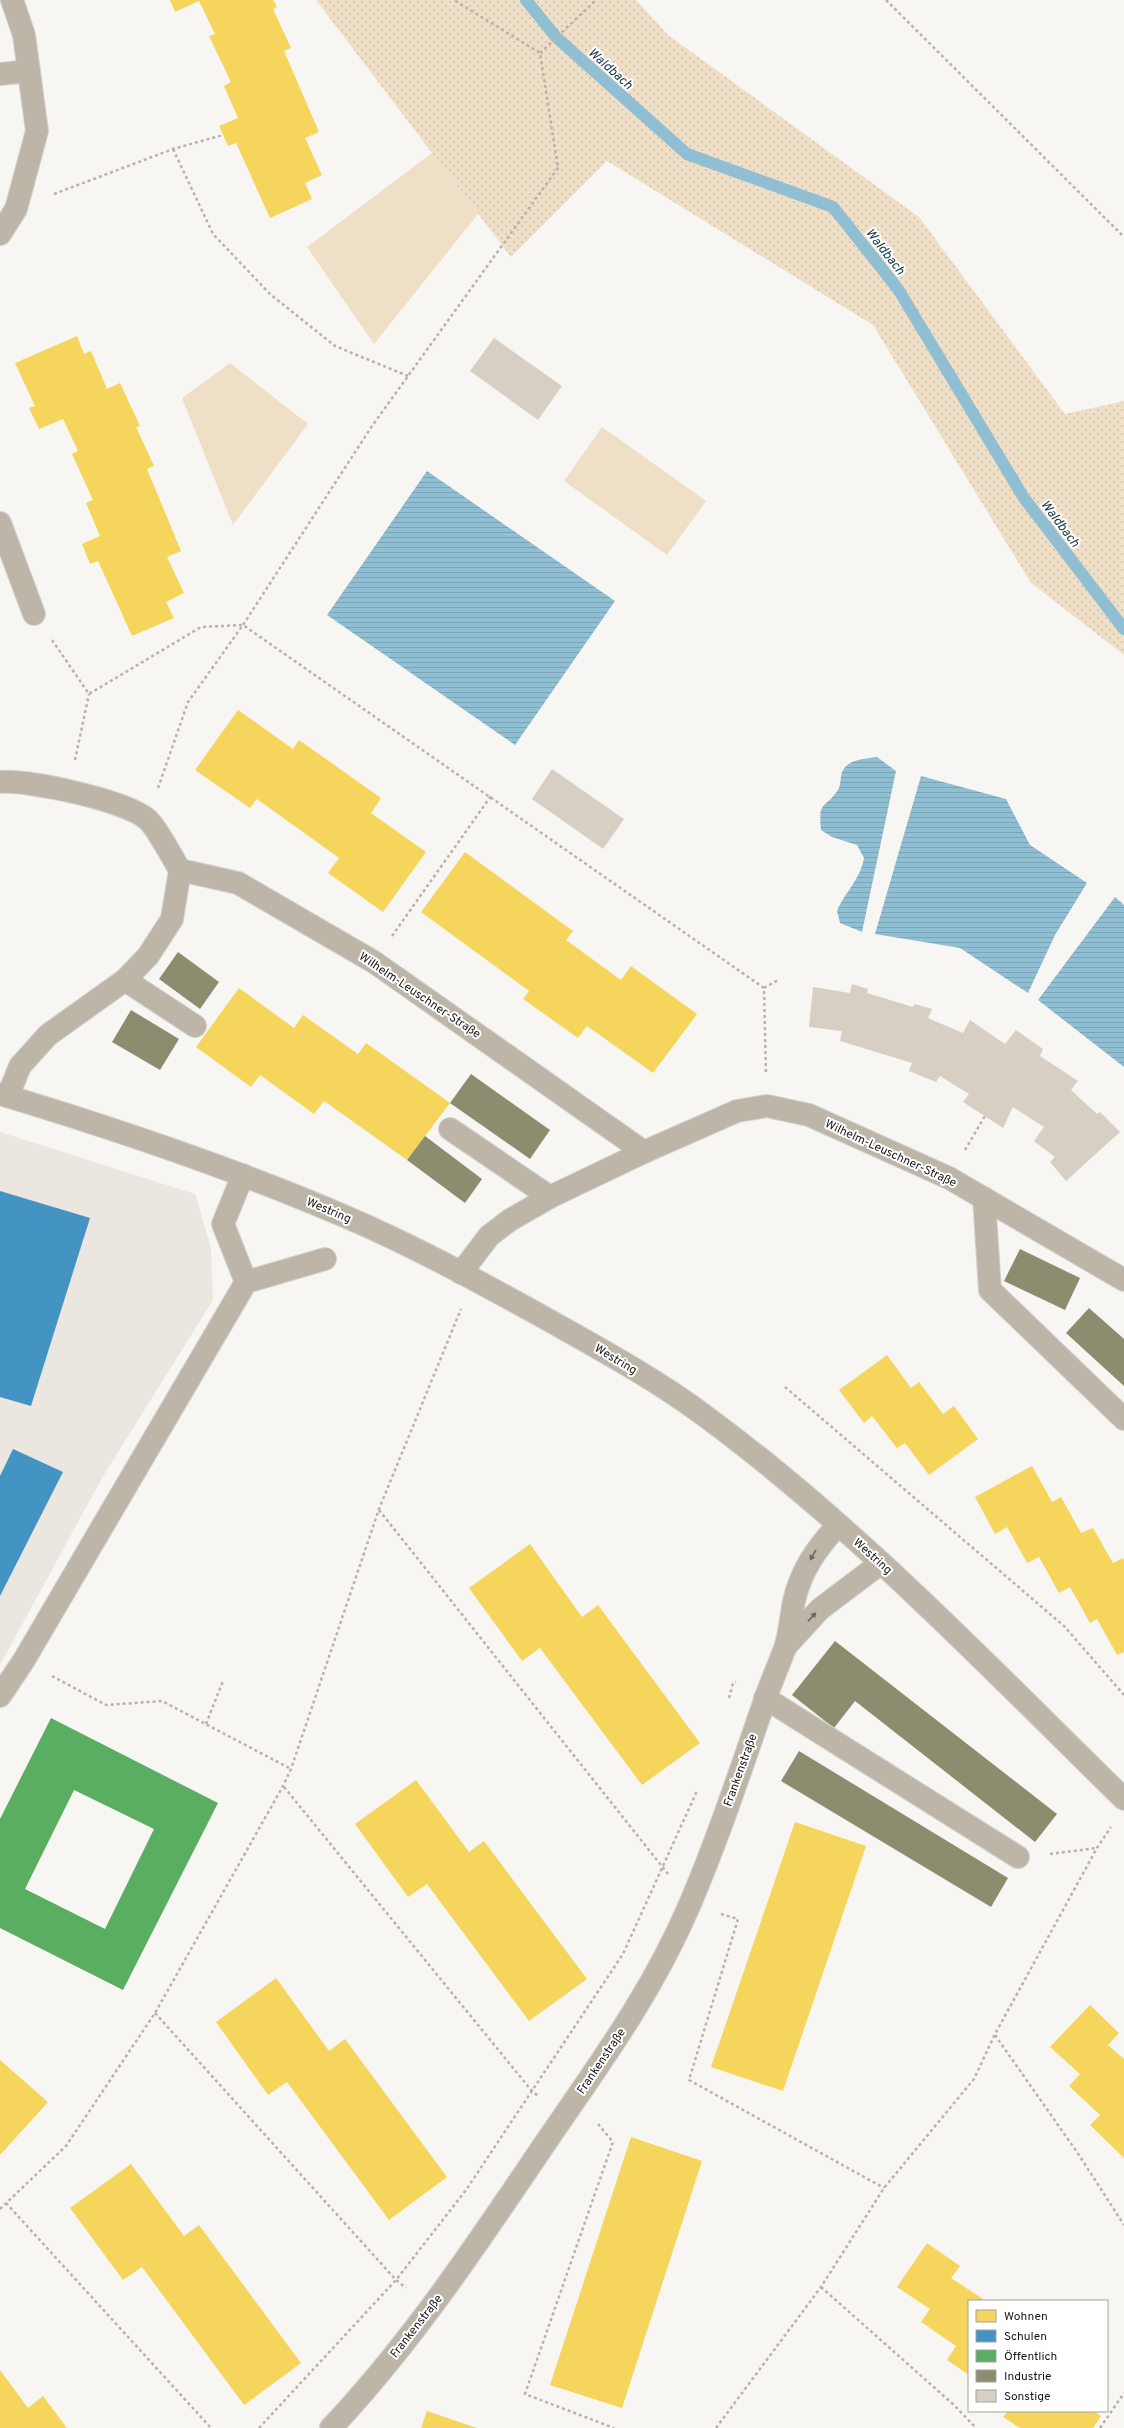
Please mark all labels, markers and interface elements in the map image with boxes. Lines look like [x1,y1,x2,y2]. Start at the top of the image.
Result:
water label: Waldbach [584,45,635,94]
water label: Waldbach [861,226,908,279]
water label: Waldbach [1037,498,1082,551]
street label: Wilhelm-Leuschner-Straße [355,949,483,1043]
street label: Wilhelm-Leuschner-Straße [822,1116,959,1191]
street label: Westring [304,1194,353,1227]
street label: Westring [591,1341,640,1379]
street label: Westring [849,1535,895,1578]
one-way arrow [809,1549,816,1561]
one-way arrow [808,1612,817,1622]
street label: Frankenstraße [720,1732,761,1809]
street label: Frankenstraße [574,2025,630,2098]
street label: Frankenstraße [387,2292,447,2362]
legend [968,2300,1108,2412]
text: Wohnen [1004,2309,1048,2325]
text: Schulen [1004,2329,1047,2345]
text: Öffentlich [1004,2349,1057,2365]
text: Industrie [1004,2369,1052,2385]
text: Sonstige [1004,2389,1050,2405]

